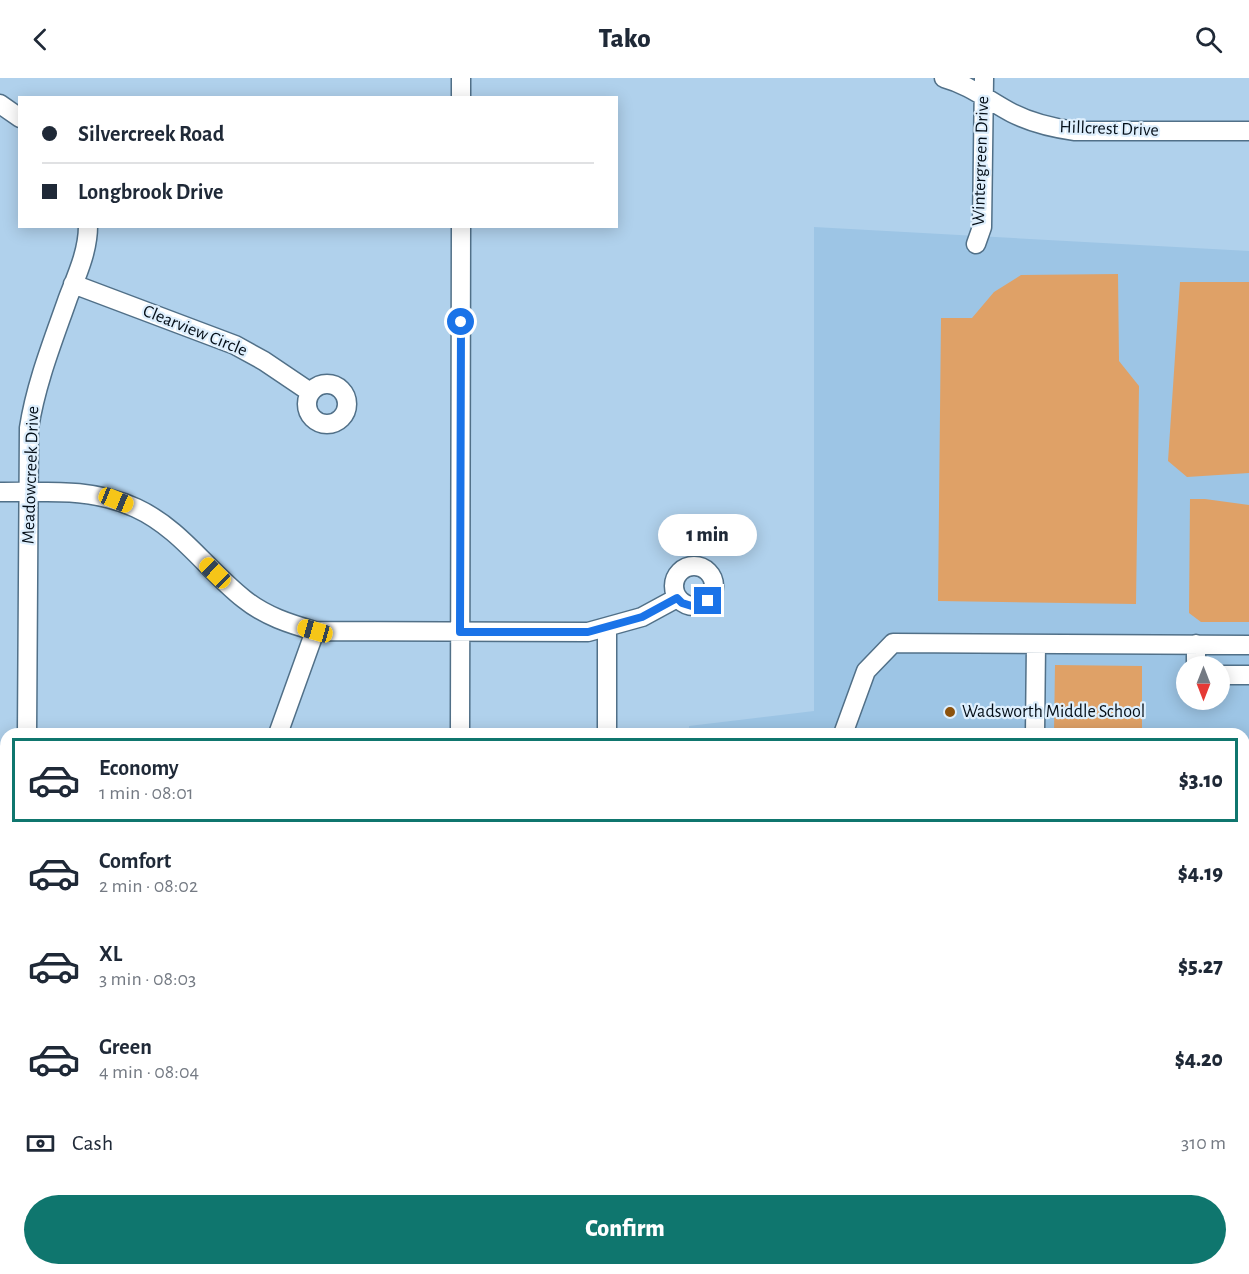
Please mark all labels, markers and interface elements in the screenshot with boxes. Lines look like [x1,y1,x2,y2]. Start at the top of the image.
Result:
icon: back [24,23,57,56]
icon: search [1192,23,1225,56]
text: Tako [598,25,651,52]
street label: Wintergreen Drive [970,96,992,226]
street label: Hillcrest Drive [1059,118,1159,140]
text: Silvercreek Road [78,123,224,145]
text: Longbrook Drive [78,181,223,203]
street label: Clearview Circle [140,302,250,360]
route start [447,308,474,335]
street label: Meadowcreek Drive [20,406,42,544]
car [96,485,136,515]
callout: 1 min [658,514,758,556]
text: 1 min [686,525,729,545]
car [196,554,234,592]
route end [694,587,721,614]
car [295,617,335,645]
north arrow [1176,656,1230,710]
map controls [1176,656,1230,710]
place label: Wadsworth Middle School [962,703,1145,721]
marker: Wadsworth Middle School [943,705,957,719]
icon: car [27,753,81,807]
text: Economy [99,757,179,779]
text: $3.10 [1179,769,1223,791]
text: 1 min · 08:01 [99,783,194,803]
icon: car [27,846,81,900]
text: Comfort [99,850,171,872]
text: $4.19 [1178,862,1223,884]
text: 2 min · 08:02 [99,876,198,896]
icon: car [27,939,81,993]
text: XL [99,943,122,965]
text: $5.27 [1178,955,1223,977]
text: 3 min · 08:03 [99,969,196,989]
icon: car [27,1032,81,1086]
text: Green [99,1036,152,1058]
text: $4.20 [1175,1048,1223,1070]
text: 4 min · 08:04 [99,1062,199,1082]
icon: cash [24,1127,57,1160]
text: Cash [72,1132,113,1154]
text: 310 m [1181,1133,1226,1153]
button: Confirm [24,1195,1226,1264]

